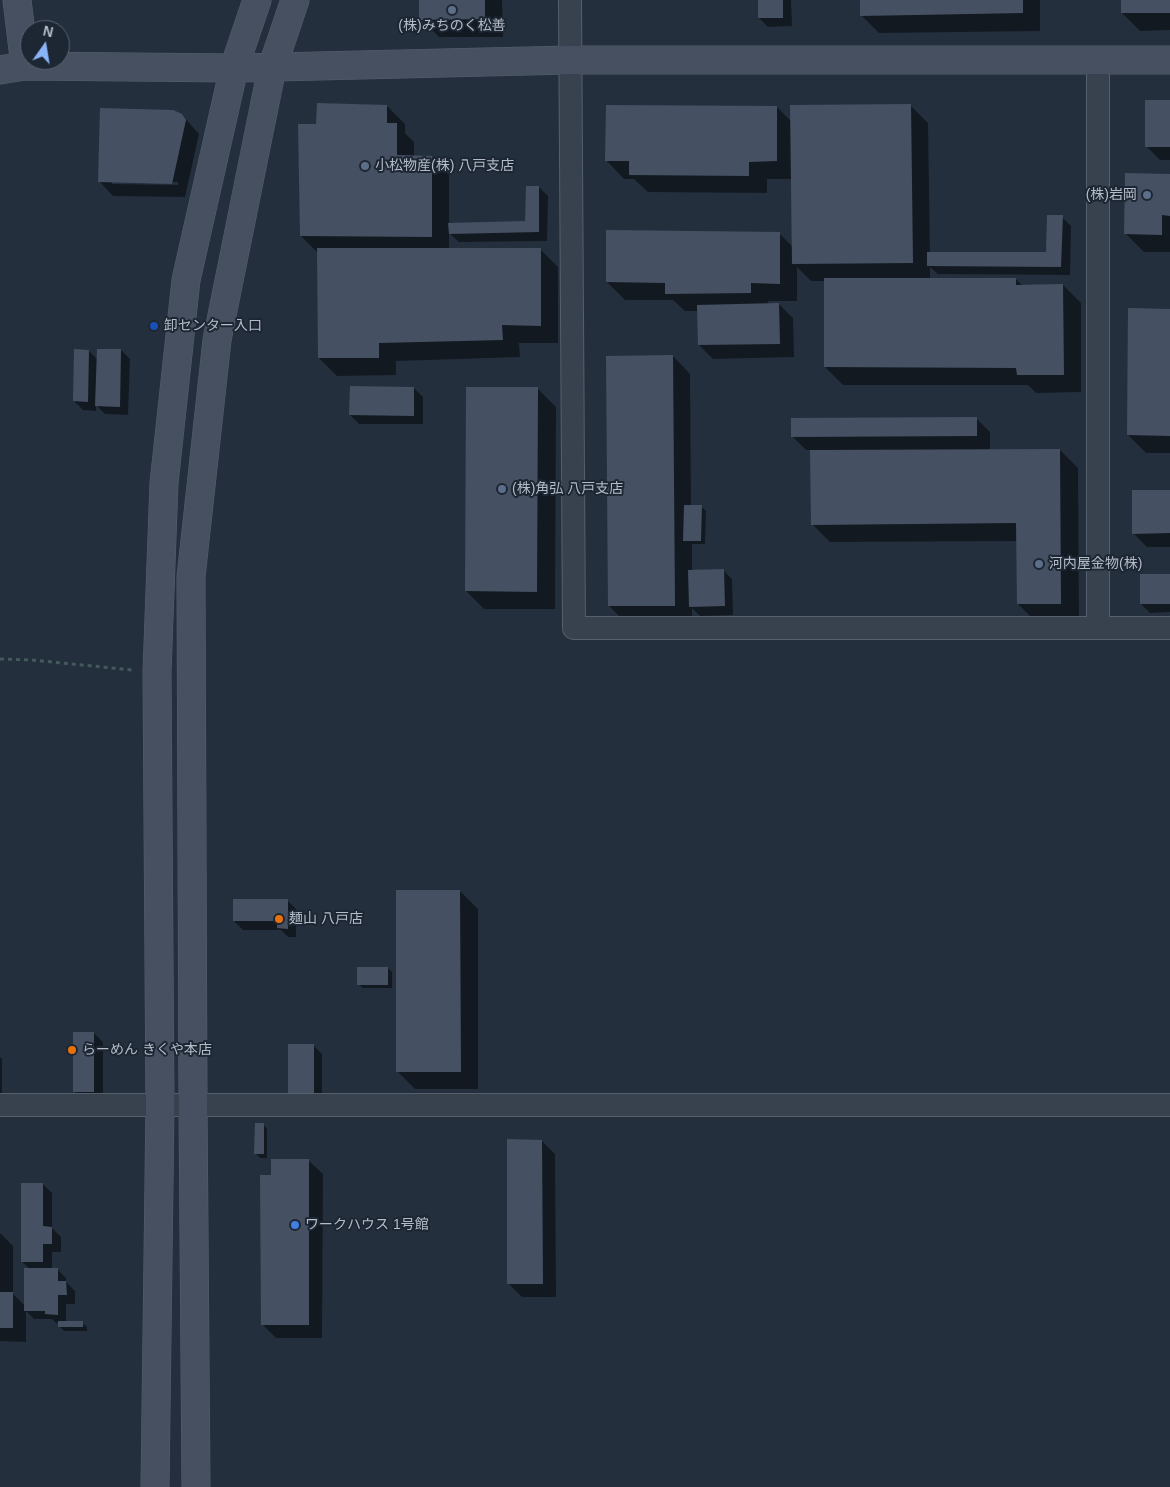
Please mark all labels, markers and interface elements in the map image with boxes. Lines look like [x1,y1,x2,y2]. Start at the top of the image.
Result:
marker: (株)みちのく松善 [446,4,458,16]
place label: (株)みちのく松善 [398,18,506,34]
north arrow [20,20,70,70]
text: N [41,22,55,40]
place label: 小松物産(株) 八戸支店 [375,158,514,174]
marker: 小松物産(株) 八戸支店 [359,160,371,172]
place label: (株)岩岡 [1086,187,1137,203]
marker: (株)岩岡 [1141,189,1153,201]
place label: 卸センター入口 [164,318,262,334]
marker: 卸センター入口 [148,320,160,332]
place label: (株)角弘 八戸支店 [512,481,623,497]
marker: (株)角弘 八戸支店 [496,483,508,495]
place label: 河内屋金物(株) [1049,556,1142,572]
marker: 河内屋金物(株) [1033,558,1045,570]
place label: 麺山 八戸店 [289,911,363,927]
marker: 麺山 八戸店 [273,913,285,925]
place label: らーめん きくや本店 [82,1042,212,1058]
marker: らーめん きくや本店 [66,1044,78,1056]
place label: ワークハウス 1号館 [305,1217,429,1233]
marker: ワークハウス 1号館 [289,1219,301,1231]

